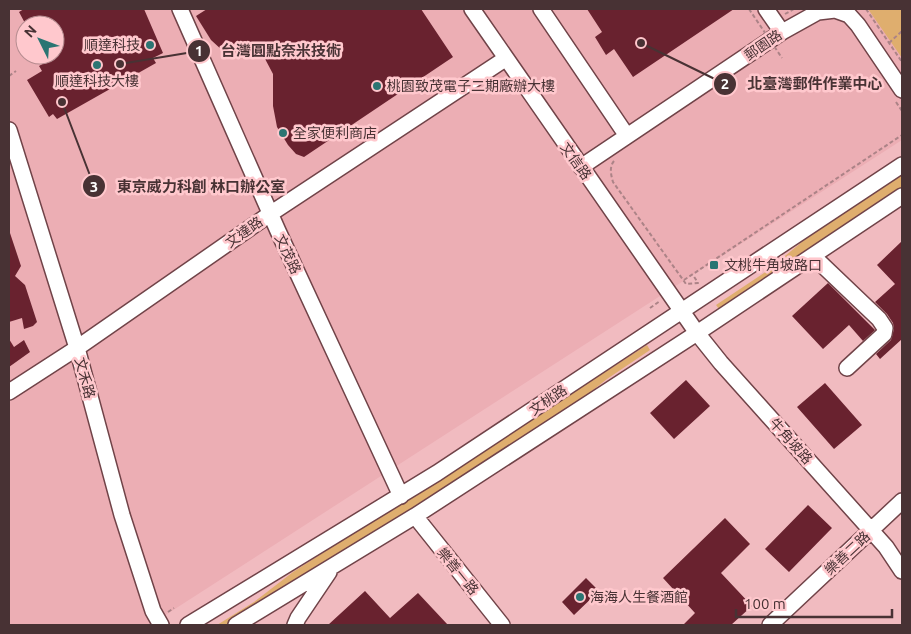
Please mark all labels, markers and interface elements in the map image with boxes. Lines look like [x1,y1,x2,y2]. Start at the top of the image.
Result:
north arrow [15,15,65,65]
text: N [21,22,40,41]
street label: 郵園路 [741,27,785,63]
callout: 台灣圓點奈米技術 [186,36,351,66]
place label: 順達科技 [84,37,140,53]
marker: 順達科技 [144,39,156,51]
text: 1 [195,42,203,59]
text: 台灣圓點奈米技術 [221,42,341,59]
marker: 順達科技大樓 [91,59,103,71]
callout: 北臺灣郵件作業中心 [712,69,892,99]
place label: 順達科技大樓 [55,73,139,89]
text: 2 [721,75,729,92]
text: 北臺灣郵件作業中心 [747,75,883,92]
place label: 桃園致茂電子二期廠辦大樓 [387,78,555,94]
marker: 桃園致茂電子二期廠辦大樓 [371,80,383,92]
place label: 全家便利商店 [293,125,377,141]
marker: 全家便利商店 [277,127,289,139]
street label: 文信路 [557,139,595,183]
callout: 東京威力科創 林口辦公室 [82,171,295,201]
text: 3 [90,178,98,195]
text: 東京威力科創 林口辦公室 [117,178,285,195]
street label: 文達路 [222,213,266,251]
street label: 文茂路 [272,232,304,276]
place label: 文桃牛角坡路口 [724,257,822,273]
marker: 文桃牛角坡路口 [708,259,720,271]
street label: 文禾路 [72,356,98,400]
street label: 文桃路 [526,382,570,418]
street label: 牛角坡路 [766,415,816,467]
street label: 樂善二路 [821,528,873,578]
street label: 樂善一路 [434,544,482,598]
scale bar [736,586,892,618]
place label: 海海人生餐酒館 [590,589,688,605]
marker: 海海人生餐酒館 [574,591,586,603]
text: 100 m [744,595,786,612]

